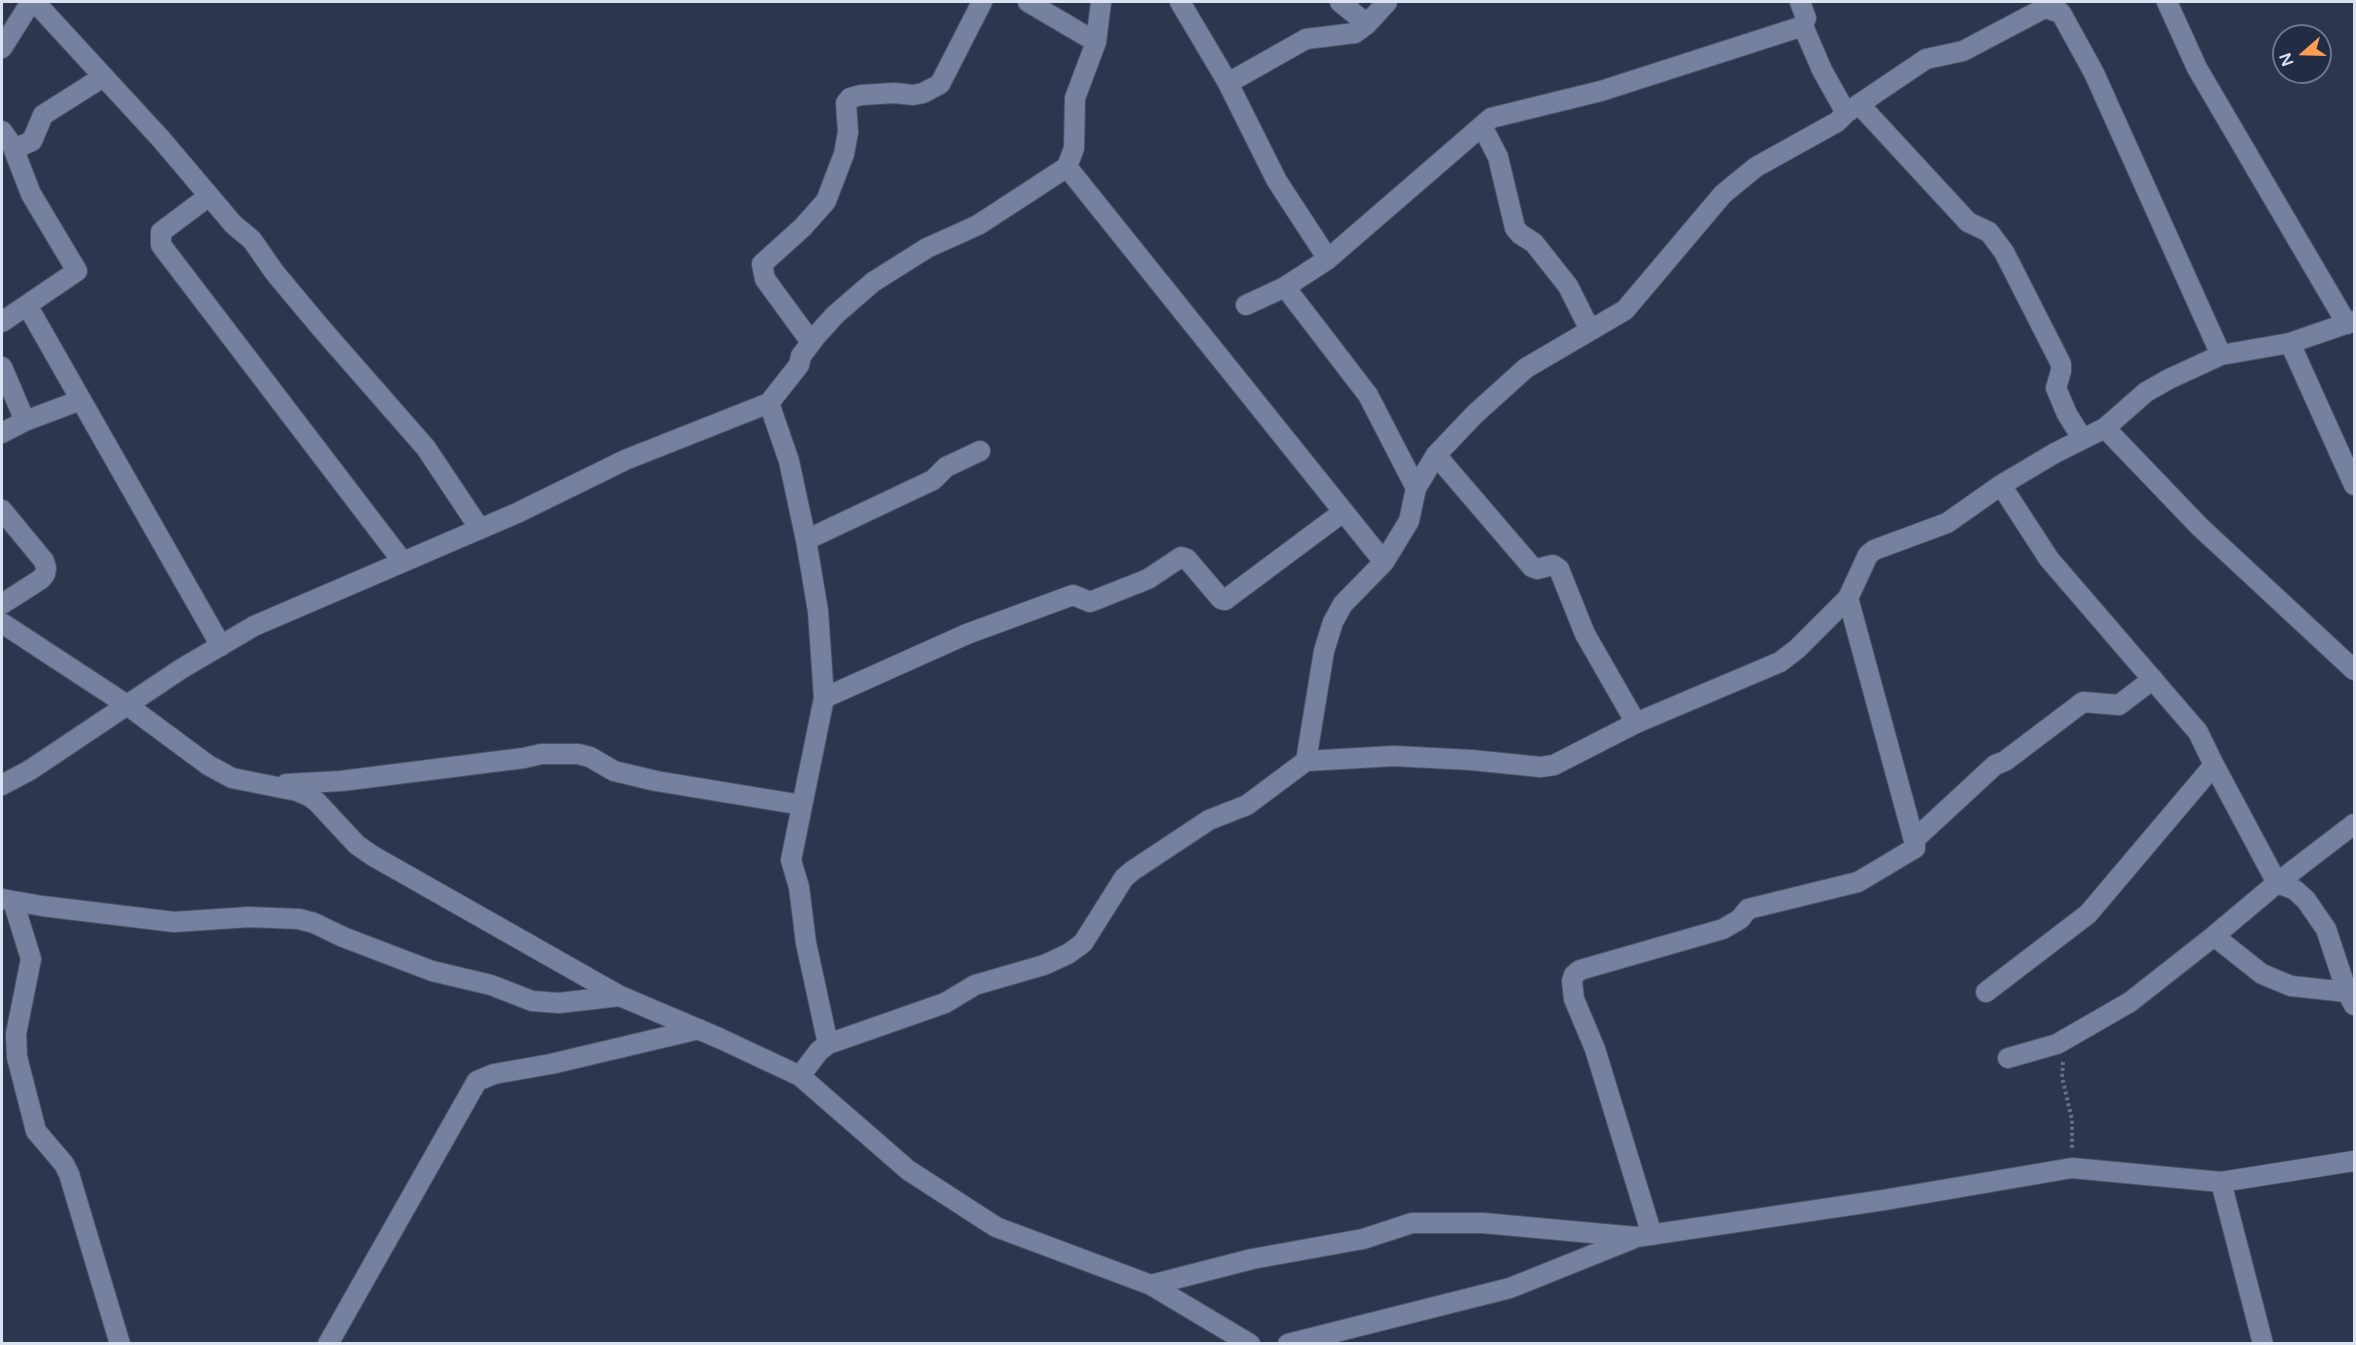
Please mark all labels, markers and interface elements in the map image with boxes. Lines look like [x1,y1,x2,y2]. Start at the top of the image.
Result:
north arrow [2272,24,2332,84]
text: N [2275,50,2299,69]

